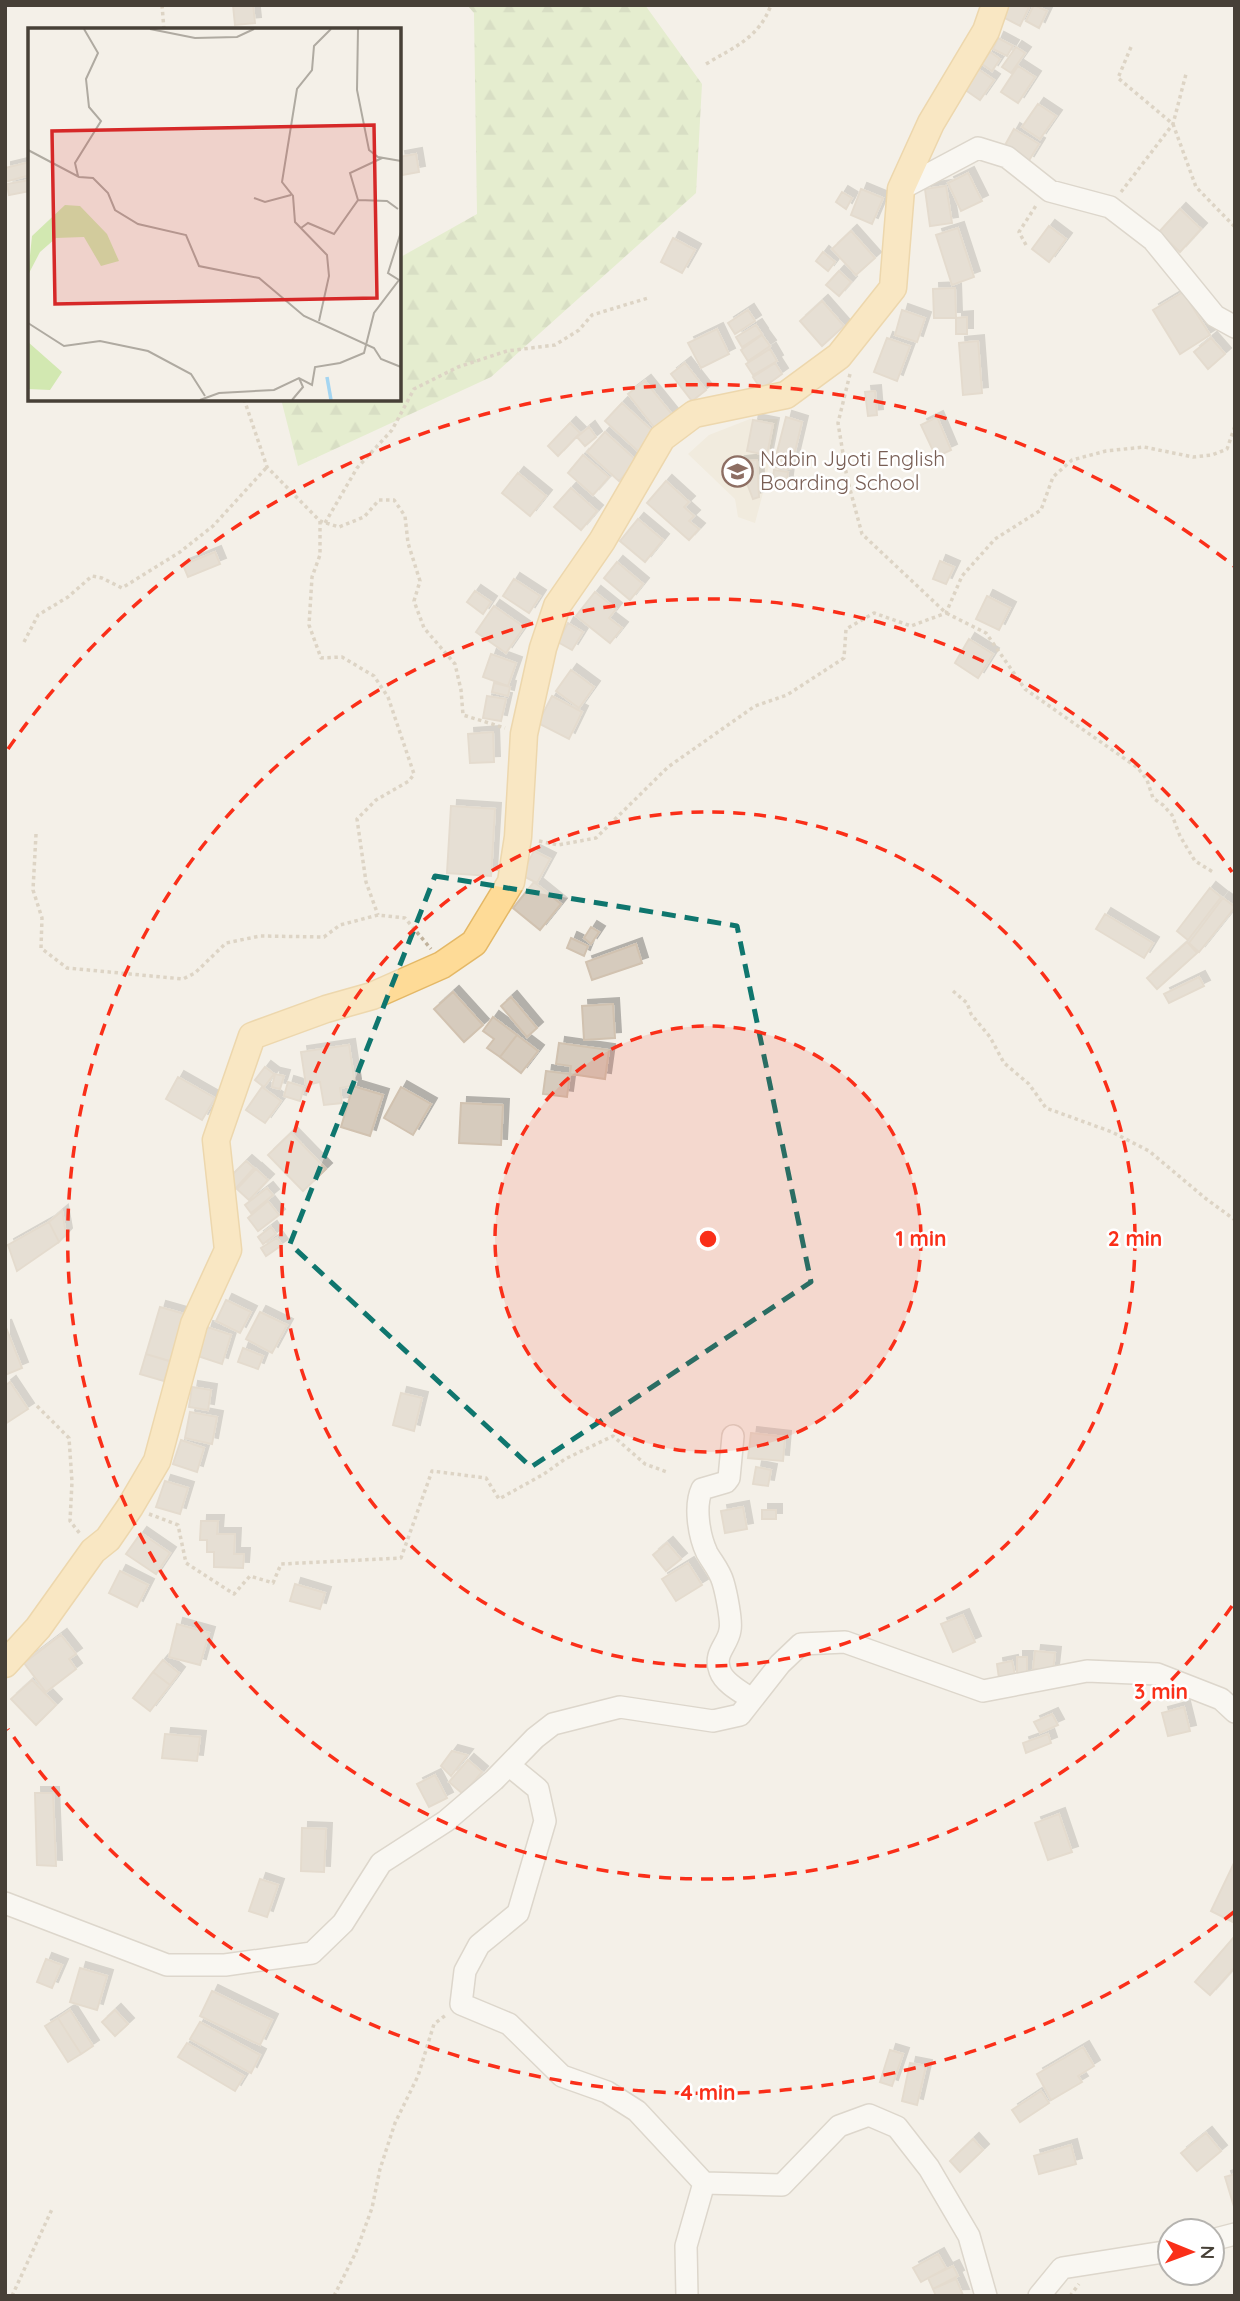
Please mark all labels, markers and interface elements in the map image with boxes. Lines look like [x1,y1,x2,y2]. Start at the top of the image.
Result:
inset map [28,28,401,401]
place label: Nabin Jyoti English Boarding School [760,445,945,495]
school or university icon: Nabin Jyoti English Boarding School [720,454,754,488]
text: 1 min [896,1225,946,1251]
text: 2 min [1108,1225,1162,1251]
centre of rings [696,1227,720,1251]
text: 3 min [1134,1678,1188,1704]
text: 4 min [680,2079,736,2105]
north arrow [1156,2217,1226,2287]
text: N [1196,2245,1220,2259]

